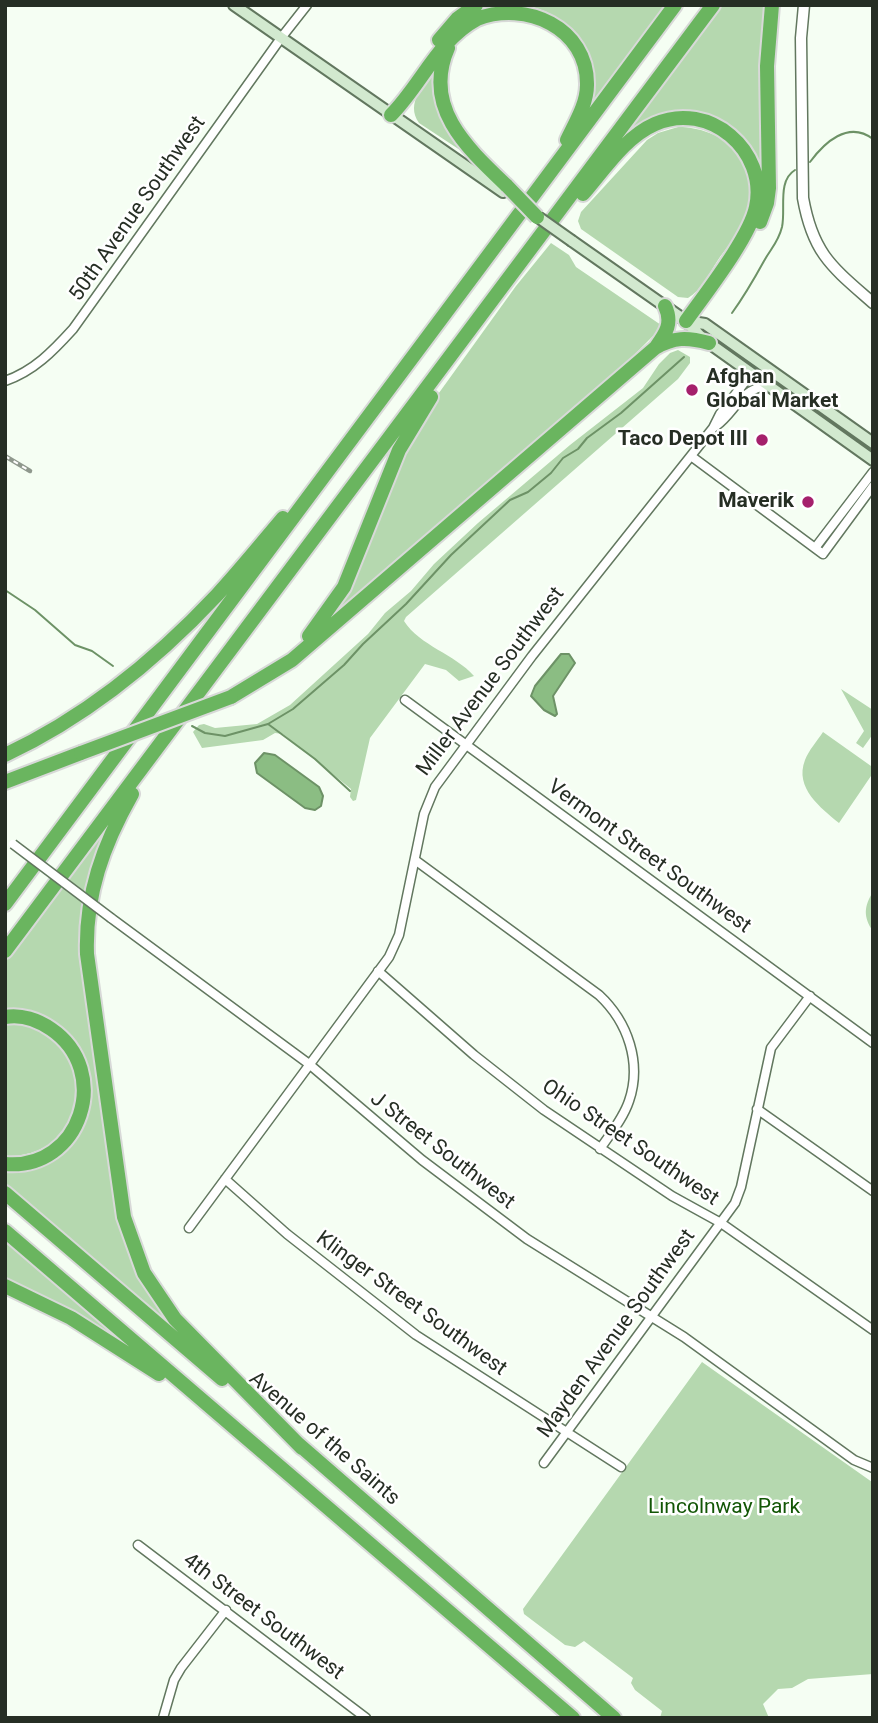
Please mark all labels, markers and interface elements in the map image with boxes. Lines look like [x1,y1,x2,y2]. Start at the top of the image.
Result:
street label: 50th Avenue Southwest [65,112,211,306]
place label: Afghan Global Market [706,365,838,415]
marker: Afghan Global Market [684,382,700,398]
place label: Taco Depot III [618,427,748,453]
marker: Taco Depot III [754,432,770,448]
place label: Maverik [718,489,794,515]
marker: Maverik [800,494,816,510]
street label: Miller Avenue Southwest [412,583,570,781]
street label: Vermont Street Southwest [543,775,755,939]
street label: Ohio Street Southwest [537,1074,723,1212]
street label: J Street Southwest [365,1087,519,1215]
street label: Mayden Avenue Southwest [533,1225,701,1443]
street label: Klinger Street Southwest [311,1226,511,1382]
street label: Avenue of the Saints [243,1367,405,1511]
park label: Lincolnway Park [648,1495,800,1521]
street label: 4th Street Southwest [177,1548,349,1686]

